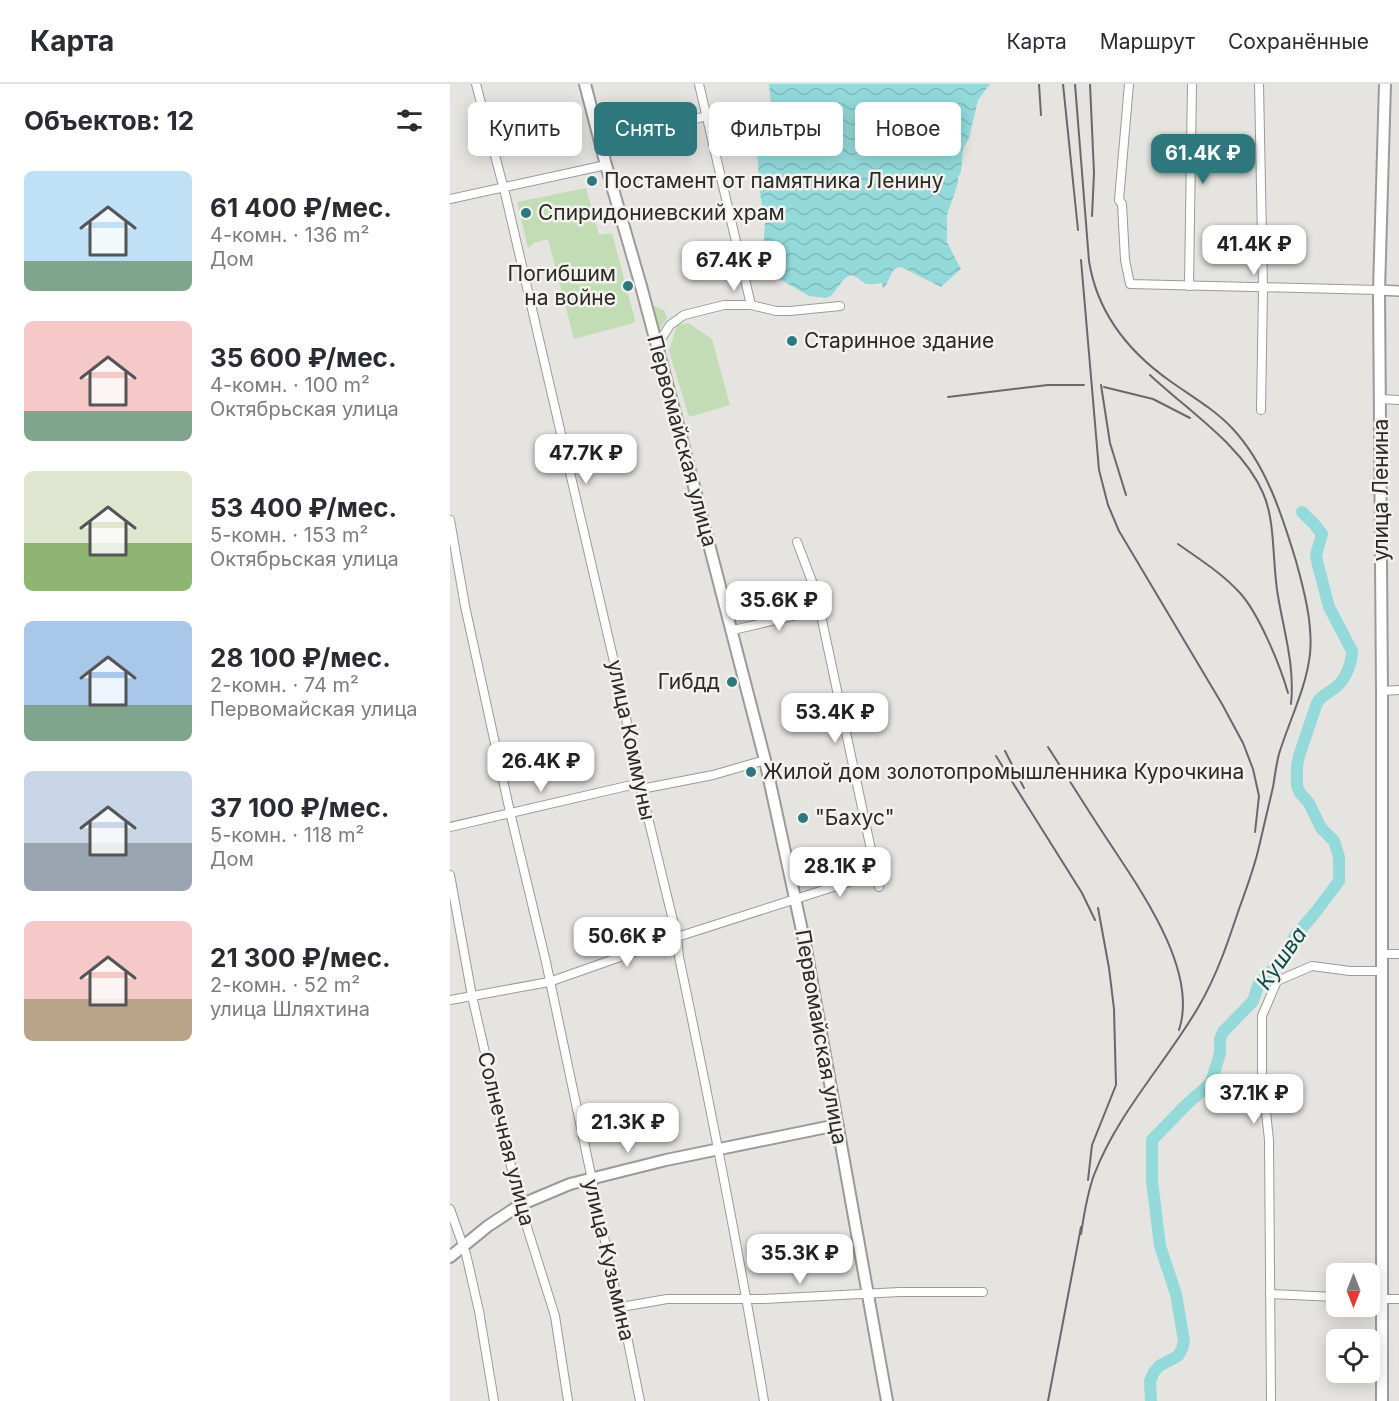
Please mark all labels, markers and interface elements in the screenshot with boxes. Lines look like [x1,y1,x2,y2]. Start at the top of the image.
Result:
text: Карта [30,24,114,58]
text: Карта [1006,29,1067,54]
text: Маршрут [1100,29,1195,54]
text: Сохранённые [1228,29,1369,54]
chip: Купить [468,102,582,156]
chip: Снять [594,102,697,156]
chip: Фильтры [709,102,843,156]
chip: Новое [855,102,961,156]
icon: filters [393,104,426,137]
text: Объектов: 12 [24,105,194,136]
pin: 61.4K ₽ [1148,134,1258,185]
text: 61.4K ₽ [1165,141,1241,165]
place label: Постамент от памятника Ленину [604,168,944,193]
marker: Постамент от памятника Ленину [585,174,599,188]
text: 61 400 ₽/мес. [210,192,392,223]
icon: home [72,195,144,267]
place label: Спиридониевский храм [538,200,785,225]
marker: Спиридониевский храм [519,206,533,220]
text: 4-комн. · 136 m² [210,223,369,247]
pin: 41.4K ₽ [1199,225,1309,276]
text: 41.4K ₽ [1216,232,1292,256]
pin: 67.4K ₽ [679,241,789,292]
text: Дом [210,247,254,271]
text: 67.4K ₽ [696,248,772,272]
place label: Погибшим на войне [508,261,616,310]
marker: Погибшим на войне [621,279,635,293]
place label: Старинное здание [804,328,994,353]
street label: Первомайская улица [642,332,723,549]
marker: Старинное здание [785,334,799,348]
text: 35 600 ₽/мес. [210,342,397,373]
icon: home [72,345,144,417]
text: 4-комн. · 100 m² [210,373,370,397]
text: Октябрьская улица [210,397,399,421]
street label: улица Ленина [1368,419,1393,561]
pin: 47.7K ₽ [531,434,641,485]
text: 47.7K ₽ [549,441,623,465]
text: 53 400 ₽/мес. [210,492,397,523]
icon: home [72,495,144,567]
text: 5-комн. · 153 m² [210,523,368,547]
text: Октябрьская улица [210,547,399,571]
pin: 35.6K ₽ [724,581,834,632]
text: 35.6K ₽ [740,588,818,612]
text: 28 100 ₽/мес. [210,642,391,673]
icon: home [72,645,144,717]
street label: улица Коммуны [602,657,661,822]
place label: Гибдд [658,669,720,694]
text: 2-комн. · 74 m² [210,673,359,697]
marker: Гибдд [725,675,739,689]
pin: 53.4K ₽ [780,693,890,744]
text: Первомайская улица [210,697,418,721]
text: 53.4K ₽ [795,700,875,724]
pin: 26.4K ₽ [486,742,596,793]
text: 26.4K ₽ [501,749,581,773]
place label: Жилой дом золотопромышленника Курочкина [763,759,1244,784]
marker: Жилой дом золотопромышленника Курочкина [744,765,758,779]
text: 37 100 ₽/мес. [210,792,389,823]
icon: home [72,795,144,867]
place label: "Бахус" [815,805,894,830]
marker: "Бахус" [796,811,810,825]
text: 5-комн. · 118 m² [210,823,364,847]
text: Дом [210,847,254,871]
pin: 28.1K ₽ [785,847,895,898]
text: 28.1K ₽ [804,854,876,878]
pin: 50.6K ₽ [572,917,682,968]
water label: Кушва [1250,922,1312,994]
text: 50.6K ₽ [588,924,666,948]
street label: Первомайская улица [790,927,853,1146]
text: 21 300 ₽/мес. [210,942,391,973]
icon: home [72,945,144,1017]
text: 2-комн. · 52 m² [210,973,360,997]
text: улица Шляхтина [210,997,370,1021]
street label: Солнечная улица [473,1049,540,1228]
pin: 37.1K ₽ [1199,1074,1309,1125]
text: 37.1K ₽ [1219,1081,1289,1105]
pin: 21.3K ₽ [573,1103,683,1154]
text: 21.3K ₽ [591,1110,665,1134]
street label: улица Кузьмина [579,1177,640,1343]
pin: 35.3K ₽ [745,1234,855,1285]
text: 35.3K ₽ [761,1241,839,1265]
north arrow [1326,1263,1380,1317]
map controls [1326,1263,1380,1383]
button: locate [1326,1329,1380,1383]

